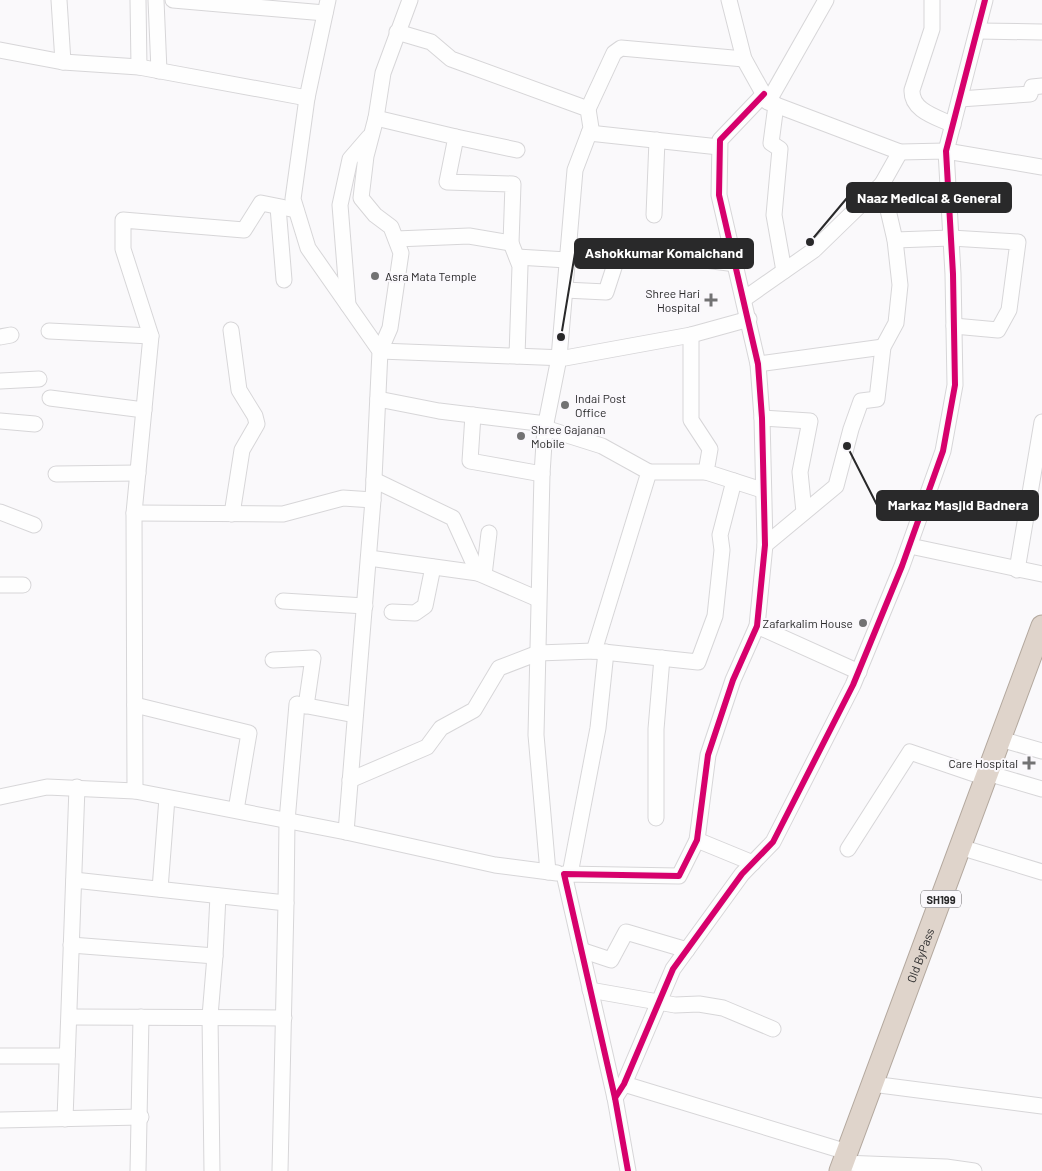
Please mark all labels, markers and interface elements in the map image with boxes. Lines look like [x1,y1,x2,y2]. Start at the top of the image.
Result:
callout: Naaz Medical & General [847,183,1011,212]
text: Naaz Medical & General [857,189,1001,206]
callout: Ashokkumar Komalchand [575,239,753,268]
text: Ashokkumar Komalchand [585,244,743,261]
place label: Asra Mata Temple [385,269,477,283]
marker: Asra Mata Temple [369,270,381,282]
place label: Shree Hari Hospital [646,286,700,314]
marker: Shree Hari Hospital [704,293,718,307]
place label: Indai Post Office [575,391,626,419]
marker: Indai Post Office [559,399,571,411]
place label: Shree Gajanan Mobile [531,422,606,450]
marker: Shree Gajanan Mobile [515,430,527,442]
callout: Markaz Masjid Badnera [877,491,1038,520]
text: Markaz Masjid Badnera [888,496,1028,513]
place label: Zafarkalim House [763,616,853,630]
marker: Zafarkalim House [857,617,869,629]
place label: Care Hospital [948,756,1018,770]
marker: Care Hospital [1022,756,1036,770]
road number: SH199 [921,891,961,908]
street label: Old ByPass [904,926,936,984]

